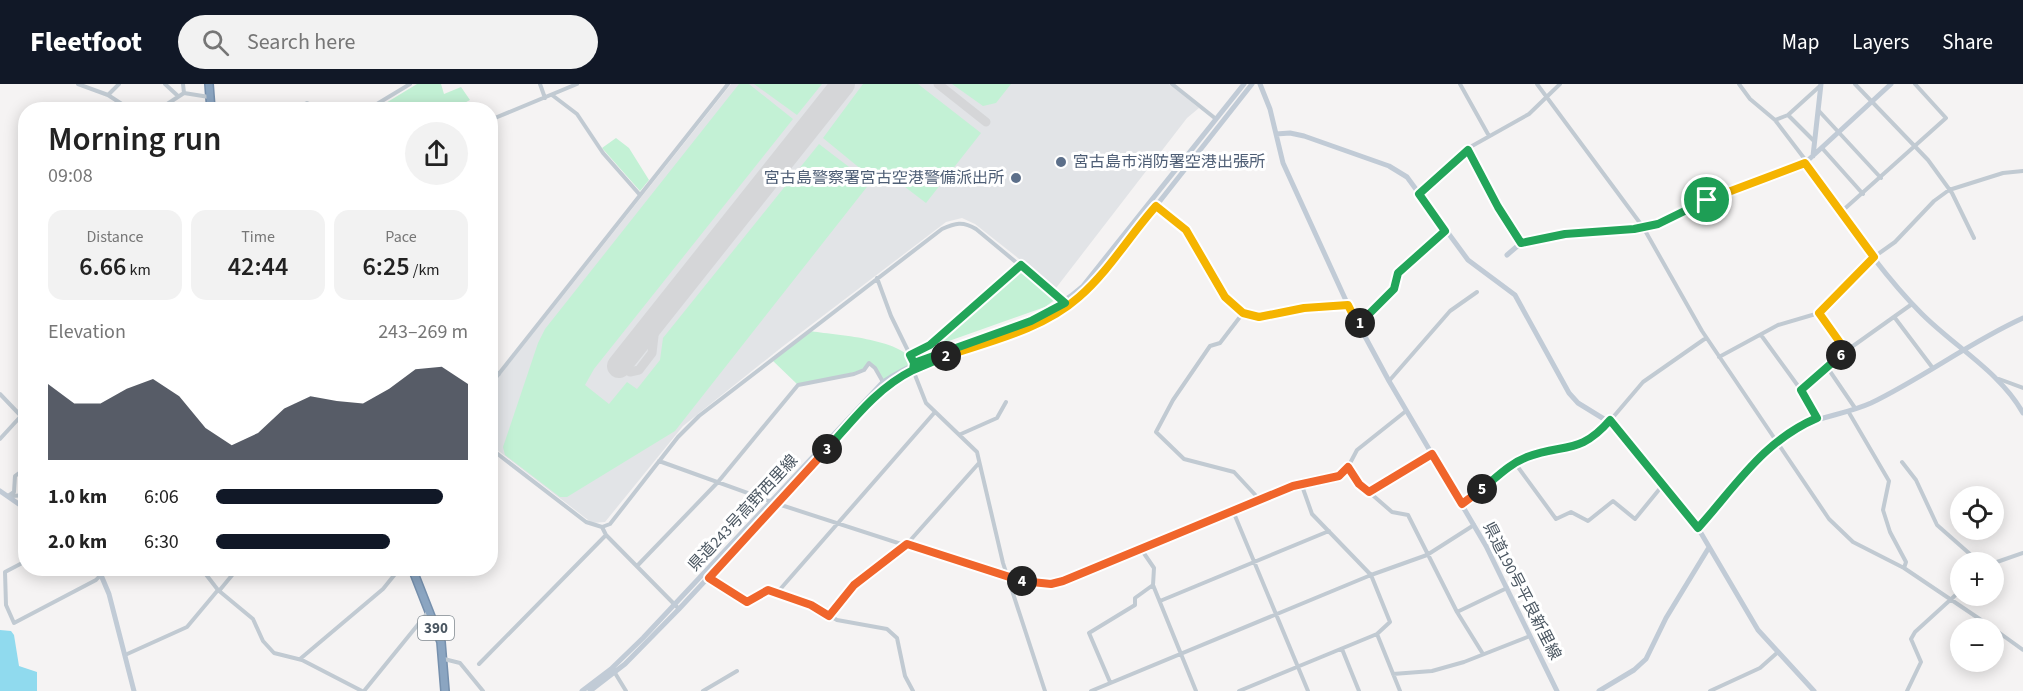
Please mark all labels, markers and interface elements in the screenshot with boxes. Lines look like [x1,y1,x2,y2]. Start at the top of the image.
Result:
search box [178,15,598,69]
text: Fleetfoot [30,22,142,62]
icon: search [199,26,232,59]
text: Search here [247,26,355,58]
text: Map [1782,27,1819,57]
text: Layers [1852,27,1909,57]
text: Share [1942,27,1993,57]
text: Morning run [48,116,222,163]
button: share [405,122,468,185]
place label: 宮古島市消防署空港出張所 [1073,151,1265,173]
marker: 宮古島市消防署空港出張所 [1054,155,1068,169]
text: 09:08 [48,162,93,190]
place label: 宮古島警察署宮古空港警備派出所 [764,167,1004,189]
marker: 宮古島警察署宮古空港警備派出所 [1009,171,1023,185]
pin [1681,174,1732,225]
icon: arrive [1690,183,1723,216]
text: Distance [87,226,143,248]
text: Time [241,226,275,248]
text: Pace [385,226,417,248]
text: 6.66 [79,248,126,285]
text: 42:44 [228,248,288,285]
text: 6:25 [362,248,410,285]
text: km [126,259,151,281]
text: /km [410,259,440,281]
pin: 1 [1345,308,1375,338]
text: 1 [1356,312,1364,334]
text: Elevation [48,318,126,346]
text: 243–269 m [378,318,468,346]
pin: 6 [1826,340,1856,370]
pin: 2 [931,341,961,371]
text: 6 [1837,344,1845,366]
text: 2 [942,345,950,367]
pin: 3 [812,434,842,464]
text: 3 [823,438,831,460]
street label: 県道243号高野西里線 [683,450,803,576]
pin: 5 [1467,474,1497,504]
text: 5 [1478,478,1486,500]
text: 1.0 km [48,483,107,511]
text: 6:06 [144,483,179,511]
map controls [1950,486,2004,672]
button: locate [1950,486,2004,540]
street label: 県道190号平良新里線 [1478,518,1566,664]
text: 2.0 km [48,528,107,556]
text: 6:30 [144,528,179,556]
button: + [1950,552,2004,606]
pin: 4 [1007,566,1037,596]
text: 4 [1018,570,1026,592]
road number: 390 [418,616,454,640]
button: − [1950,618,2004,672]

